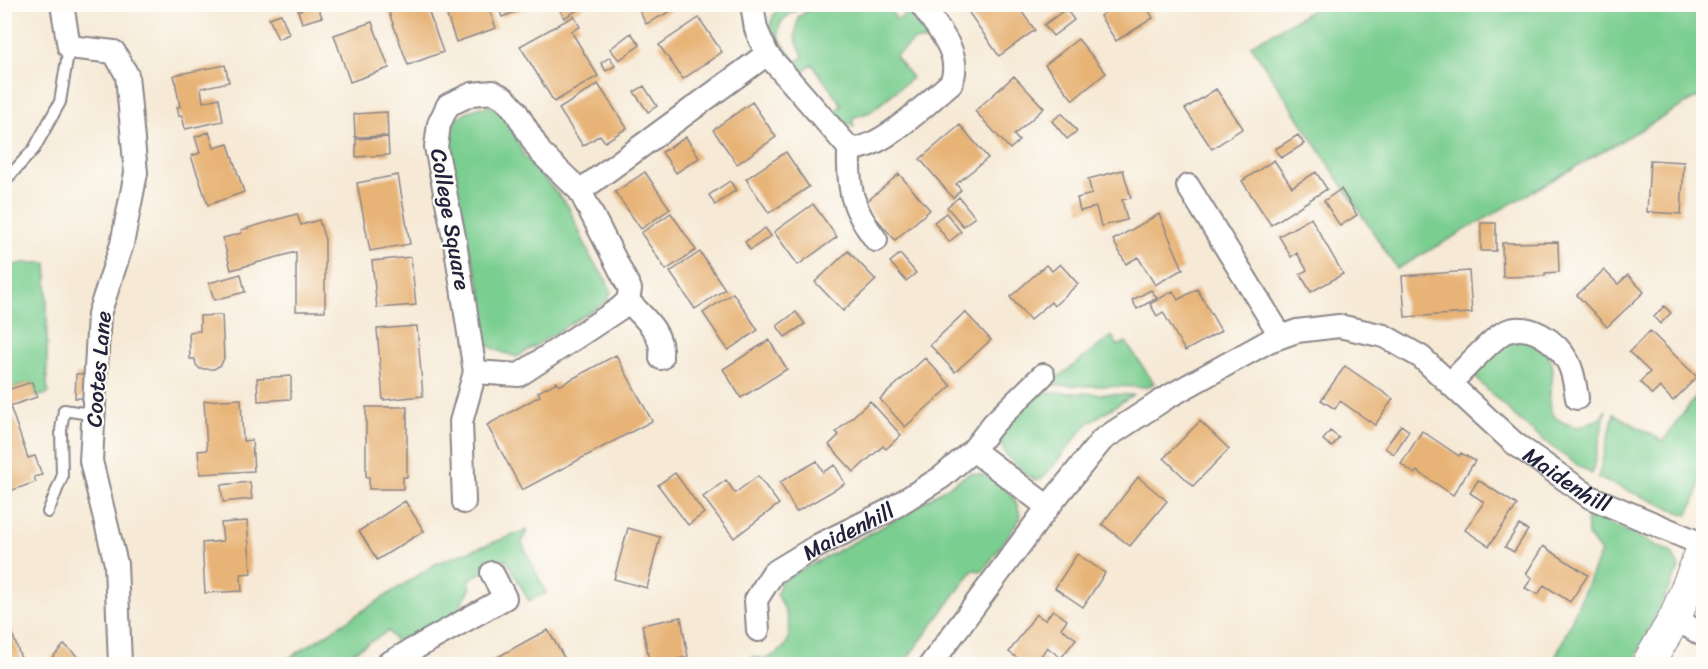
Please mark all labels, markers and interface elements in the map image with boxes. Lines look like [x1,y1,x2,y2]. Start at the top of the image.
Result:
street label: College Square [419,145,482,293]
street label: Cootes Lane [74,309,123,429]
street label: Maidenhill [1515,436,1617,524]
street label: Maidenhill [794,492,903,571]

